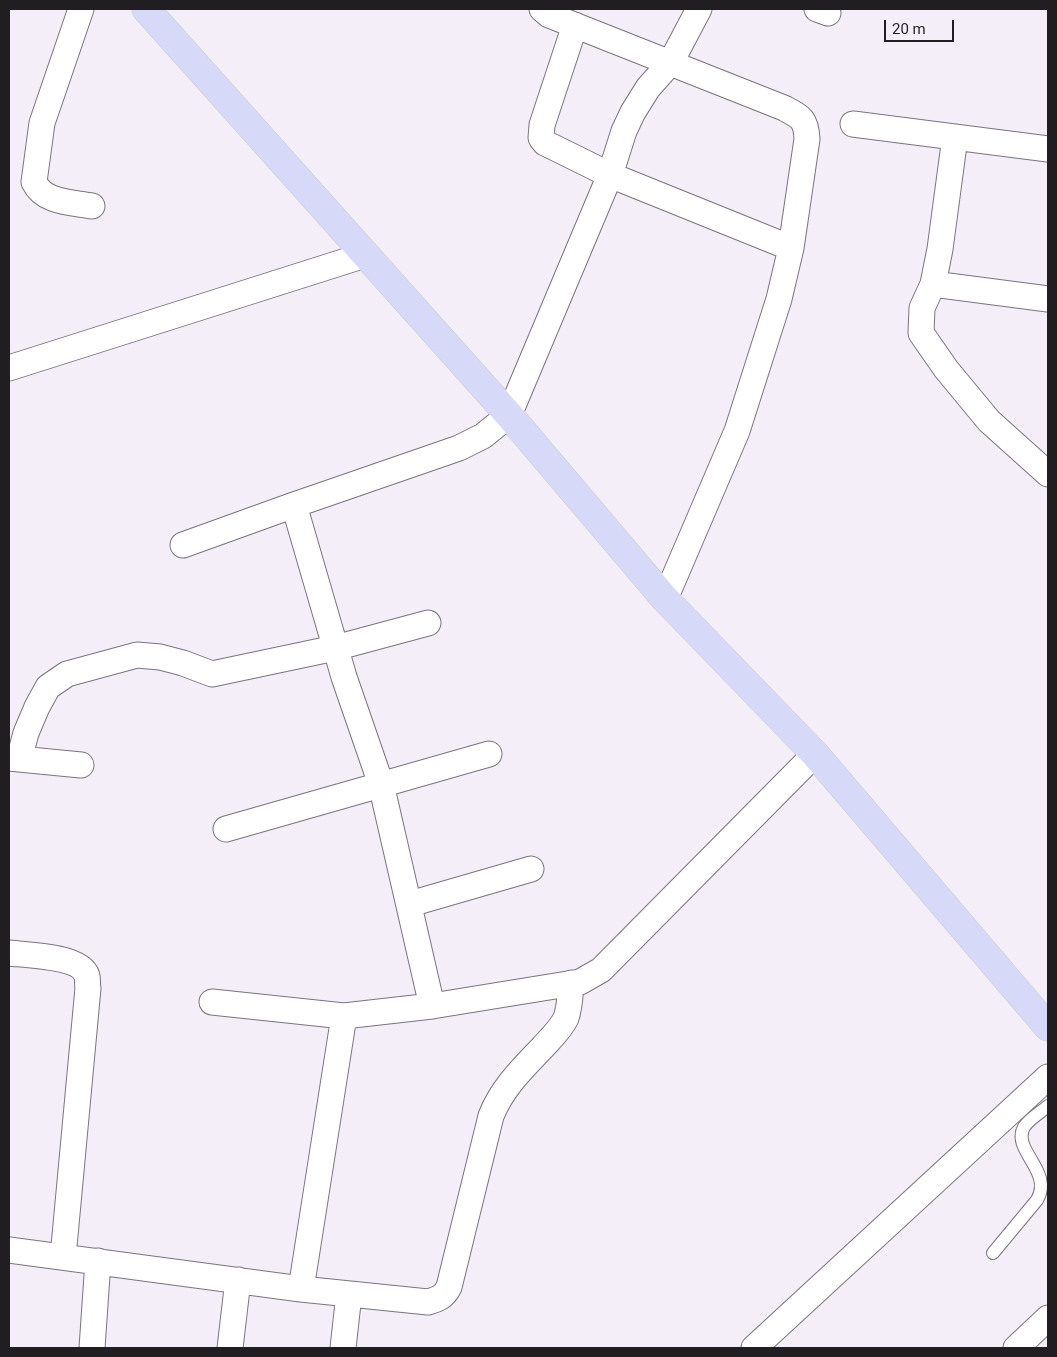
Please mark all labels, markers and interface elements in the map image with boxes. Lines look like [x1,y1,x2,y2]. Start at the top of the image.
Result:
scale bar [887,10,957,42]
text: 20 m [892,20,926,38]

